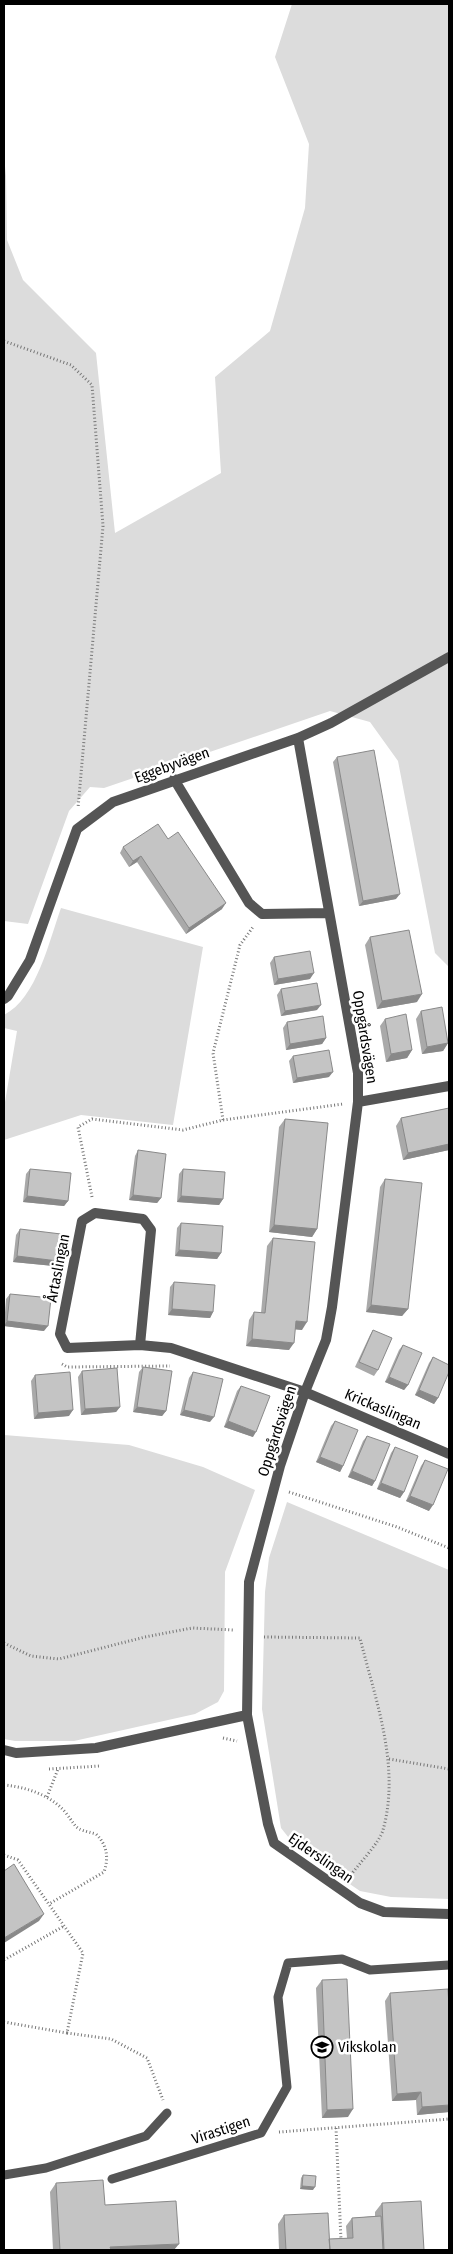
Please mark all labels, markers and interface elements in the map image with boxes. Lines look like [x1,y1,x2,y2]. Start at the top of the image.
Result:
street label: Eggebyvägen [132,743,212,787]
street label: Oppgårdsvägen [349,989,381,1085]
street label: Årtaslingan [43,1232,73,1304]
street label: Oppgårdsvägen [254,1383,300,1479]
street label: Krickaslingan [342,1385,424,1433]
street label: Ejderslingan [285,1829,357,1887]
school or university icon: Vikskolan [310,2035,334,2059]
place label: Vikskolan [338,2038,397,2056]
street label: Virastigen [189,2112,253,2148]

